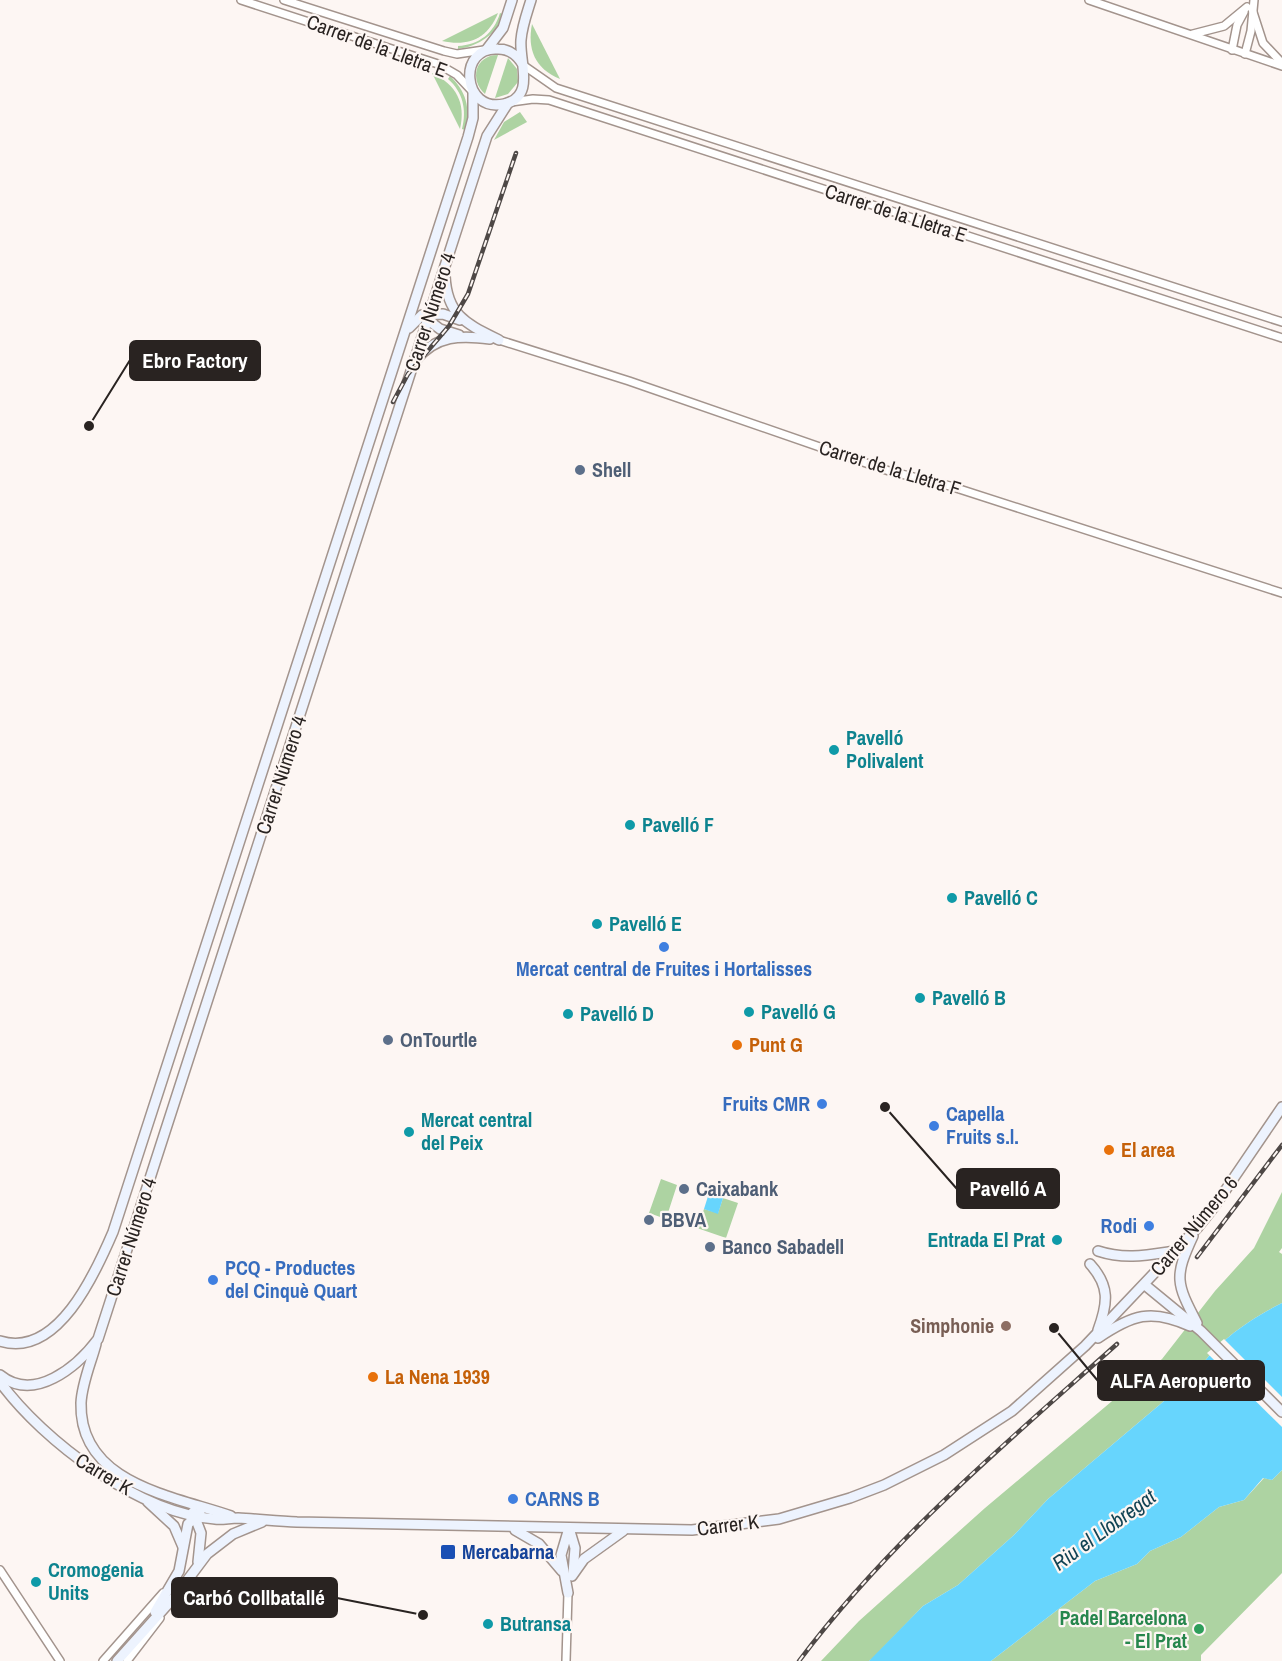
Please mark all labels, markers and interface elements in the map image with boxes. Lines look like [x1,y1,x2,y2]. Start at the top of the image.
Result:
street label: Carrer de la Lletra E [303,8,451,83]
street label: Carrer de la Lletra E [822,177,971,248]
street label: Carrer Número 4 [398,249,461,375]
callout: Ebro Factory [130,341,260,380]
text: Ebro Factory [142,346,248,375]
street label: Carrer de la Lletra F [816,433,964,502]
place label: Shell [592,456,631,483]
marker: Shell [573,463,587,477]
street label: Carrer Número 4 [249,712,312,838]
place label: Pavelló Polivalent [846,724,924,774]
marker: Pavelló Polivalent [827,743,841,757]
place label: Pavelló F [642,811,714,838]
marker: Pavelló F [623,818,637,832]
place label: Pavelló C [964,884,1038,911]
marker: Pavelló C [945,891,959,905]
place label: Pavelló E [609,910,682,937]
marker: Pavelló E [590,917,604,931]
marker: Mercat central de Fruites i Hortalisses [657,940,671,954]
place label: Mercat central de Fruites i Hortalisses [516,955,812,982]
place label: Pavelló B [932,984,1006,1011]
marker: Pavelló B [913,991,927,1005]
place label: Pavelló G [761,998,836,1025]
place label: Pavelló D [580,1000,654,1027]
marker: Pavelló G [742,1005,756,1019]
marker: Pavelló D [561,1007,575,1021]
place label: OnTourtle [400,1026,477,1053]
place label: Punt G [749,1031,803,1058]
marker: OnTourtle [381,1033,395,1047]
marker: Punt G [730,1038,744,1052]
place label: Fruits CMR [723,1090,810,1117]
marker: Fruits CMR [815,1097,829,1111]
place label: Capella Fruits s.l. [946,1100,1019,1150]
place label: Mercat central del Peix [421,1106,532,1156]
marker: Capella Fruits s.l. [927,1119,941,1133]
marker: Mercat central del Peix [402,1125,416,1139]
place label: El area [1121,1136,1175,1163]
marker: El area [1102,1143,1116,1157]
callout: Pavelló A [957,1169,1059,1208]
street label: Carrer Número 6 [1144,1170,1244,1281]
street label: Carrer Número 4 [99,1174,162,1300]
text: Pavelló A [970,1174,1047,1203]
place label: Caixabank [696,1175,779,1202]
marker: Caixabank [677,1182,691,1196]
place label: BBVA [661,1206,706,1233]
place label: Rodi [1101,1212,1137,1239]
marker: BBVA [642,1213,656,1227]
marker: Rodi [1142,1219,1156,1233]
place label: Entrada El Prat [927,1226,1046,1253]
place label: Banco Sabadell [722,1233,844,1260]
marker: Entrada El Prat [1050,1233,1064,1247]
marker: Banco Sabadell [703,1240,717,1254]
place label: PCQ - Productes del Cinquè Quart [225,1254,358,1304]
marker: PCQ - Productes del Cinquè Quart [206,1273,220,1287]
place label: Simphonie [910,1312,994,1339]
marker: Simphonie [999,1319,1013,1333]
callout: ALFA Aeropuerto [1098,1361,1264,1400]
place label: La Nena 1939 [385,1363,490,1390]
text: ALFA Aeropuerto [1110,1366,1252,1395]
marker: La Nena 1939 [366,1370,380,1384]
street label: Carrer K [71,1446,138,1501]
water label: Riu el Llobregat [1046,1481,1162,1577]
place label: CARNS B [525,1485,600,1512]
marker: CARNS B [506,1492,520,1506]
street label: Carrer K [696,1507,760,1542]
place label: Mercabarna [462,1538,554,1565]
marker: Mercabarna [439,1543,457,1561]
place label: Cromogenia Units [48,1556,144,1606]
marker: Cromogenia Units [29,1575,43,1589]
callout: Carbó Collbatallé [172,1578,337,1617]
text: Carbó Collbatallé [183,1583,325,1612]
place label: Padel Barcelona - El Prat [1059,1604,1188,1654]
place label: Butransa [500,1610,571,1637]
marker: Butransa [481,1617,495,1631]
marker: Padel Barcelona - El Prat [1192,1622,1206,1636]

